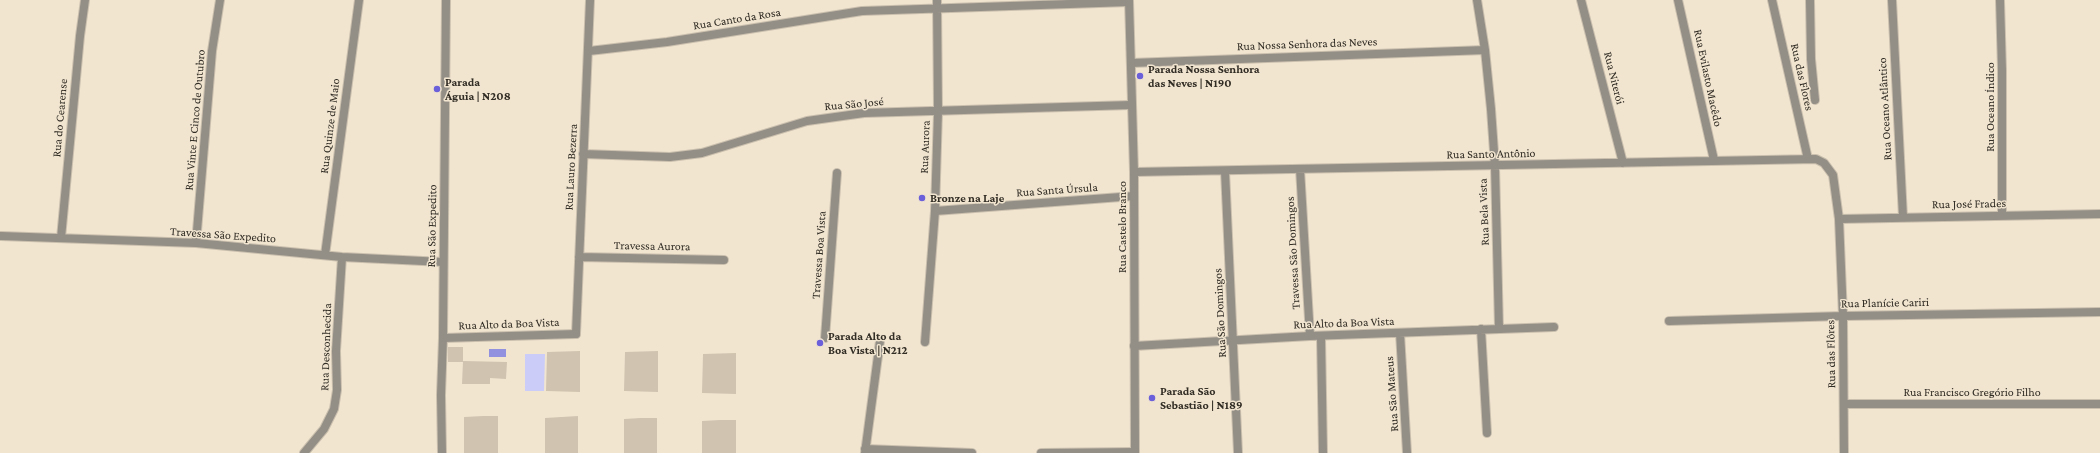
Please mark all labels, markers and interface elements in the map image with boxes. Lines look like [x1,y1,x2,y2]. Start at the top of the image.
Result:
street label: Rua Canto da Rosa [692,5,782,33]
street label: Rua Evilasto Macêdo [1691,28,1725,128]
street label: Rua Nossa Senhora das Neves [1237,34,1377,54]
street label: Rua das Flores [1787,42,1817,112]
street label: Rua Vinte E Cinco de Outubro [182,49,208,191]
street label: Rua Niterói [1600,50,1628,106]
street label: Rua Oceano Atlântico [1875,57,1895,161]
place label: Parada Nossa Senhora das Neves | N190 [1148,62,1260,90]
street label: Rua Oceano Índico [1983,62,1997,152]
marker: Parada Nossa Senhora das Neves | N190 [1135,71,1145,81]
place label: Parada Águia | N208 [445,75,511,103]
street label: Rua do Cearense [49,78,71,158]
street label: Rua Quinze de Maio [317,78,343,174]
marker: Parada Águia | N208 [432,84,442,94]
street label: Rua São José [824,94,884,114]
street label: Rua Aurora [917,120,933,174]
street label: Rua Lauro Bezerra [562,123,580,211]
street label: Rua Santo Antônio [1446,146,1536,162]
street label: Rua Bela Vista [1476,178,1492,246]
street label: Rua Santa Úrsula [1016,180,1098,200]
street label: Rua Castelo Branco [1115,181,1129,273]
street label: Rua São Expedito [424,184,440,268]
place label: Bronze na Laje [930,191,1004,205]
marker: Bronze na Laje [917,193,927,203]
street label: Travessa São Domingos [1283,196,1303,310]
street label: Rua José Frades [1932,196,2006,212]
street label: Travessa Boa Vista [809,210,829,300]
street label: Travessa São Expedito [170,224,276,246]
street label: Travessa Aurora [614,238,690,254]
street label: Rua São Domingos [1210,268,1230,358]
street label: Rua Planície Cariri [1841,295,1929,311]
street label: Rua Desconhecida [317,303,335,391]
street label: Rua Alto da Boa Vista [1293,314,1395,332]
street label: Rua Alto da Boa Vista [458,315,560,333]
street label: Rua das Flôres [1823,320,1839,388]
place label: Parada Alto da Boa Vista | N212 [828,329,908,357]
marker: Parada Alto da Boa Vista | N212 [815,338,825,348]
street label: Rua São Mateus [1382,356,1402,432]
place label: Parada São Sebastião | N189 [1160,384,1242,412]
street label: Rua Francisco Gregório Filho [1903,385,2041,399]
marker: Parada São Sebastião | N189 [1147,393,1157,403]

